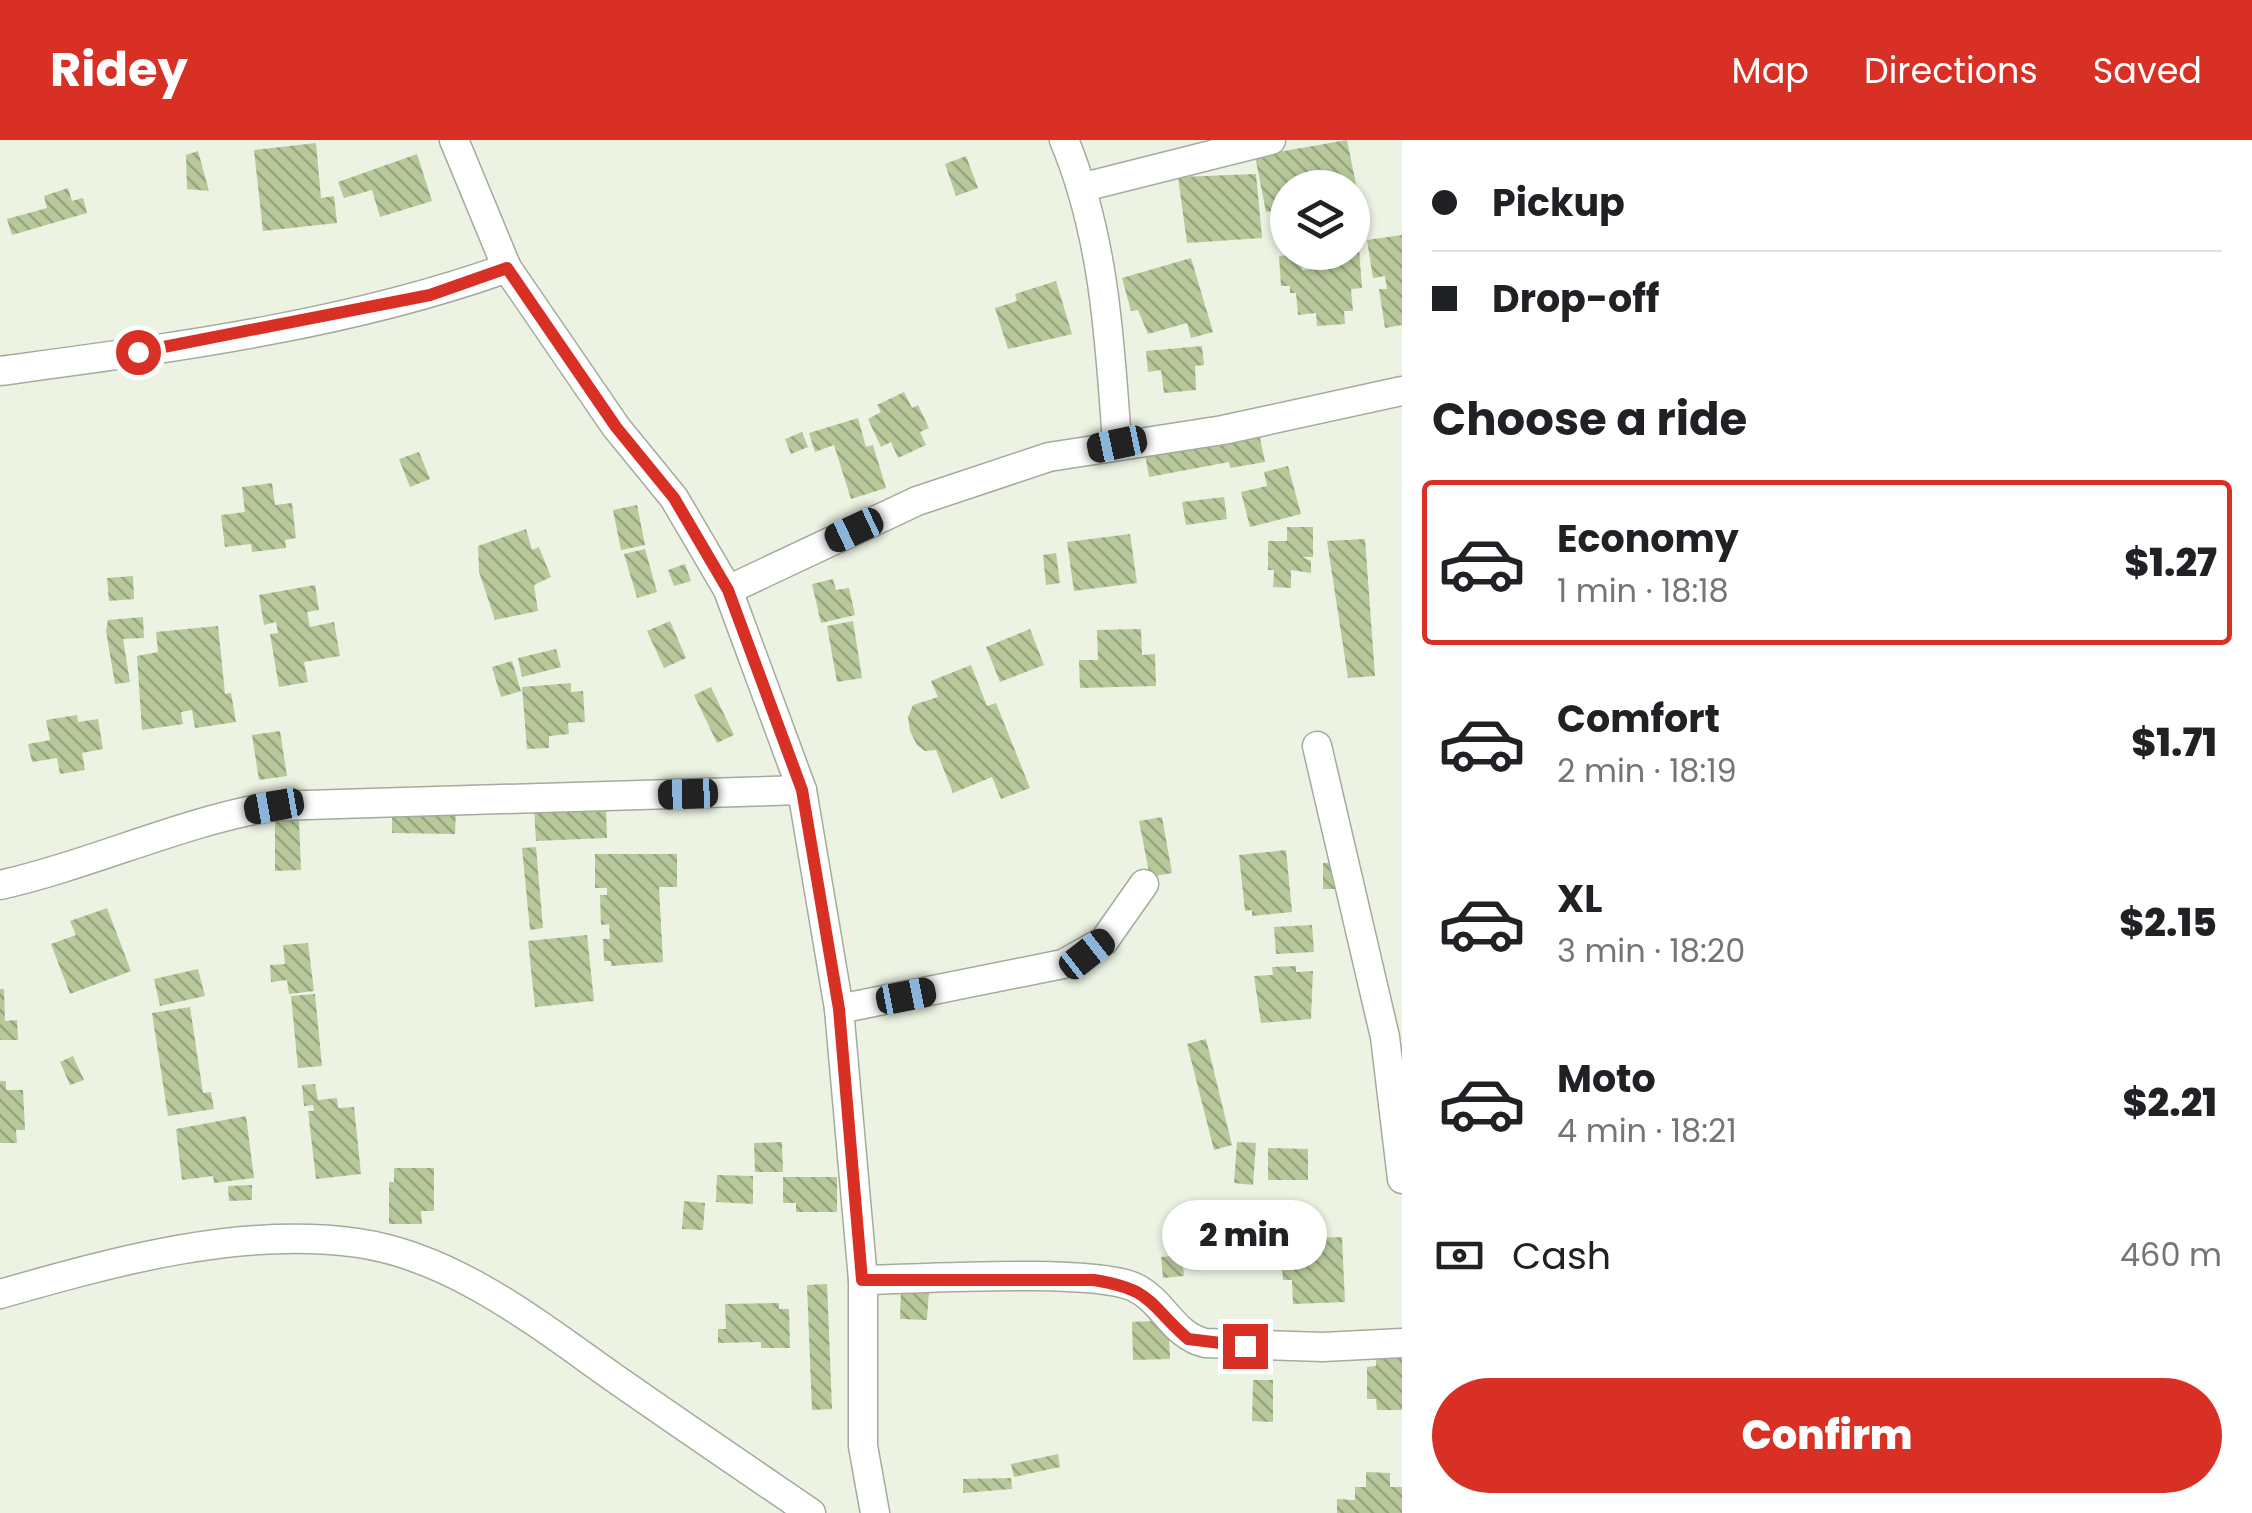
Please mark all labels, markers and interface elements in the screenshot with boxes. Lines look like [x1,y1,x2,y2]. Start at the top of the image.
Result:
text: Ridey [50,36,188,103]
text: Map [1732,46,1809,95]
text: Directions [1864,46,2038,95]
text: Saved [2093,46,2202,95]
map controls [1270,170,1370,270]
button: layers [1270,170,1370,270]
text: Pickup [1492,176,1625,229]
text: Drop-off [1492,272,1660,325]
route start [116,330,161,375]
text: Choose a ride [1432,388,1747,451]
car [1085,423,1149,465]
car [820,504,888,556]
text: Economy [1557,512,1739,565]
icon: car [1437,518,1527,608]
text: $1.27 [2124,536,2217,589]
text: 1 min · 18:18 [1557,568,1729,613]
text: Comfort [1557,692,1720,745]
icon: car [1437,698,1527,788]
text: $1.71 [2131,716,2217,769]
text: 2 min · 18:19 [1557,748,1737,793]
car [657,778,719,810]
car [242,786,306,826]
text: XL [1557,872,1602,925]
icon: car [1437,878,1527,968]
text: $2.15 [2119,896,2217,949]
car [1054,924,1120,984]
text: 3 min · 18:20 [1557,928,1745,973]
car [874,976,938,1016]
text: Moto [1557,1052,1656,1105]
icon: car [1437,1058,1527,1148]
text: $2.21 [2122,1076,2217,1129]
text: 4 min · 18:21 [1557,1108,1737,1153]
callout: 2 min [1162,1201,1328,1271]
text: 2 min [1199,1212,1290,1257]
icon: cash [1432,1228,1487,1283]
text: Cash [1512,1229,1611,1282]
text: 460 m [2120,1232,2222,1277]
route end [1223,1324,1268,1369]
button: Confirm [1432,1378,2222,1493]

